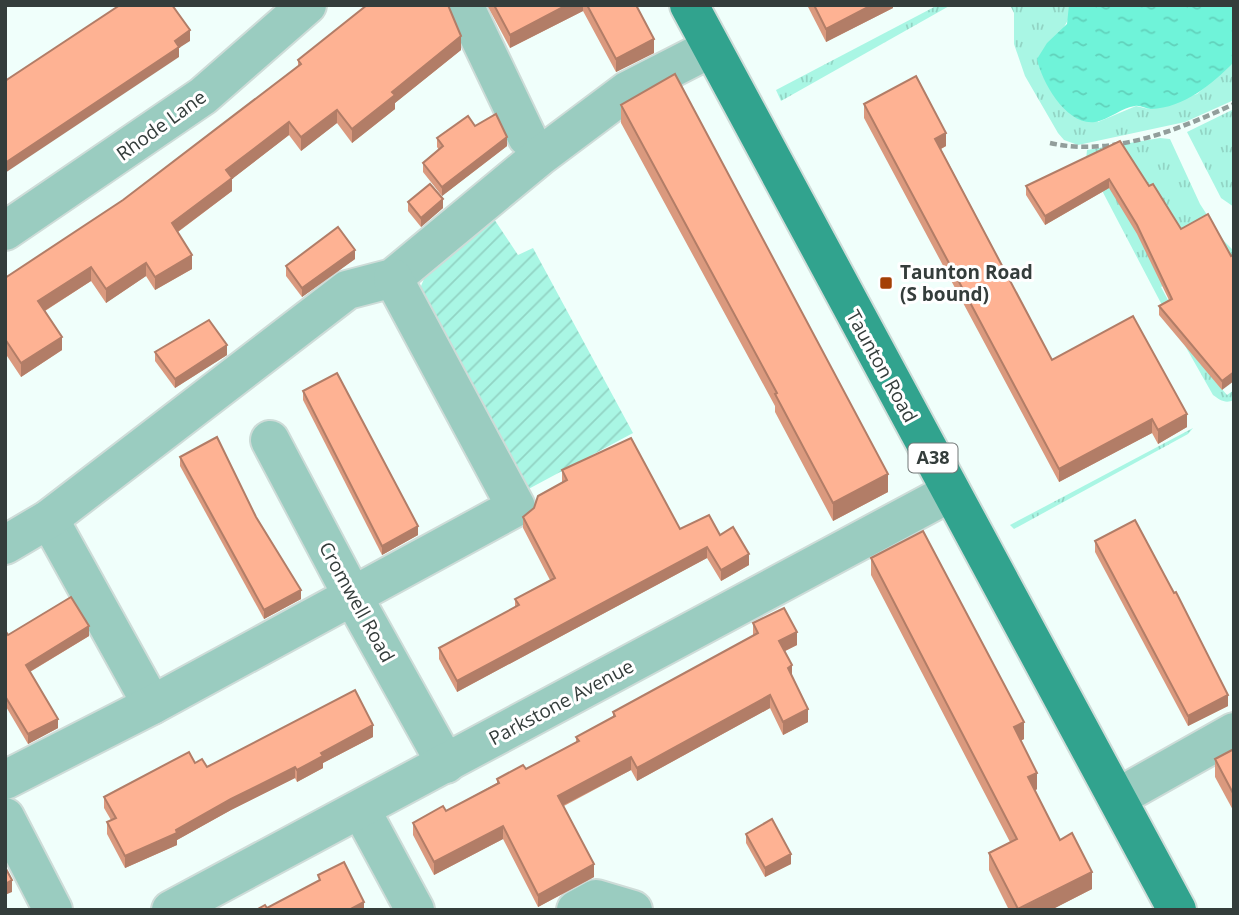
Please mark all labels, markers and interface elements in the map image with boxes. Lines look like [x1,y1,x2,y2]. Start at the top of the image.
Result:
street label: Rhode Lane [111,84,211,166]
place label: Taunton Road (S bound) [900,259,1033,307]
marker: Taunton Road (S bound) [878,275,894,291]
street label: Taunton Road [840,305,924,427]
road number: A38 [908,444,958,472]
street label: Cromwell Road [313,537,401,667]
street label: Parkstone Avenue [484,653,638,751]

